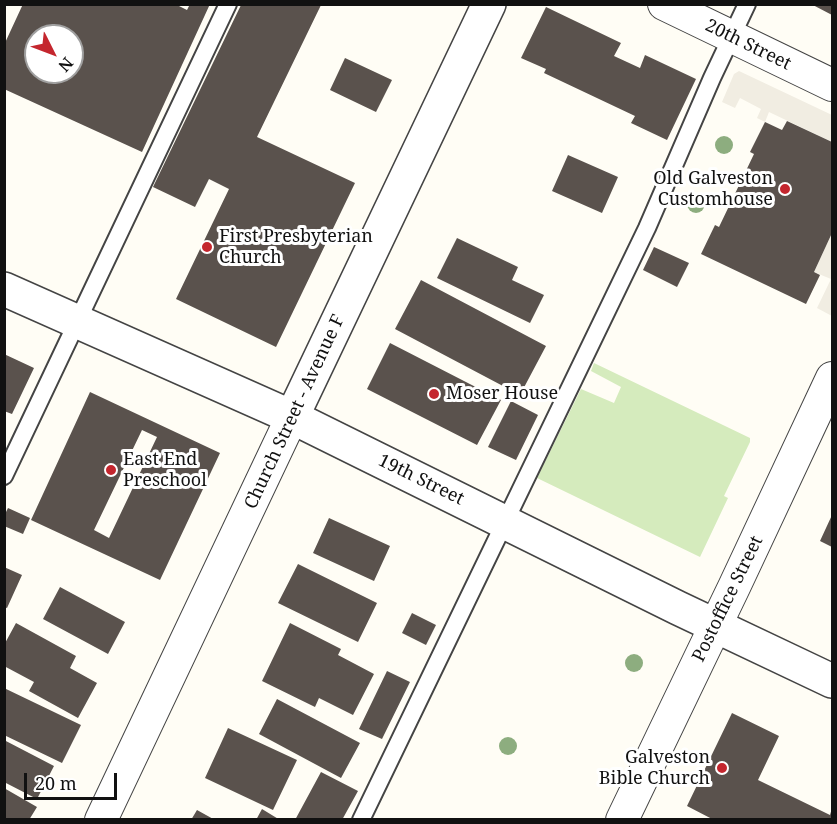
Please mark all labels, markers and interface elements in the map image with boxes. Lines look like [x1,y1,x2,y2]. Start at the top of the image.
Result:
street label: 20th Street [702,15,794,75]
north arrow [24,24,84,84]
text: N [54,53,78,77]
place label: Old Galveston Customhouse [653,168,773,210]
marker: Old Galveston Customhouse [778,182,792,196]
place label: First Presbyterian Church [219,226,373,268]
marker: First Presbyterian Church [200,240,214,254]
street label: Church Street - Avenue F [240,311,350,513]
place label: Moser House [446,383,558,405]
marker: Moser House [427,387,441,401]
place label: East End Preschool [123,449,207,492]
street label: 19th Street [375,450,467,510]
marker: East End Preschool [104,463,118,477]
street label: Postoffice Street [688,532,768,666]
place label: Galveston Bible Church [599,747,710,789]
scale bar [27,761,120,799]
marker: Galveston Bible Church [715,761,729,775]
text: 20 m [35,771,77,795]

